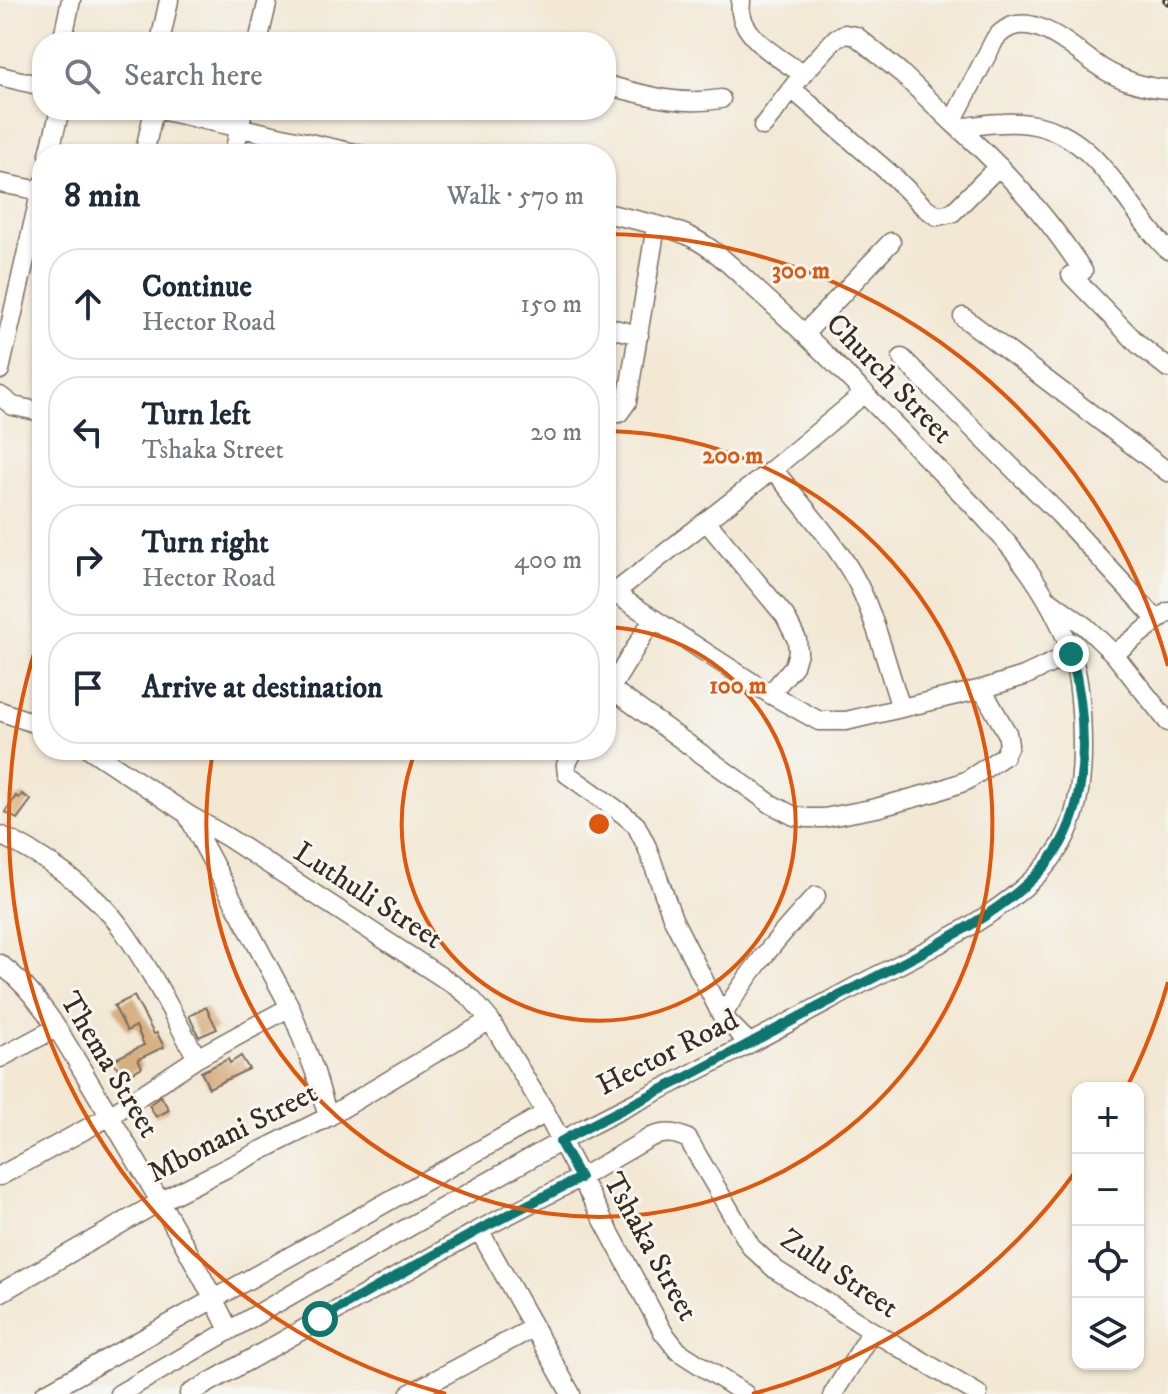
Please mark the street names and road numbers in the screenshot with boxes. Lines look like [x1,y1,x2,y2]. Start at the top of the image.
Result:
street label: Church Street [818,306,960,452]
street label: Luthuli Street [287,834,449,958]
street label: Thema Street [51,985,167,1145]
street label: Hector Road [591,1002,745,1104]
street label: Mbonani Street [142,1074,324,1192]
street label: Tshaka Street [594,1166,706,1328]
street label: Zulu Street [773,1221,905,1327]

